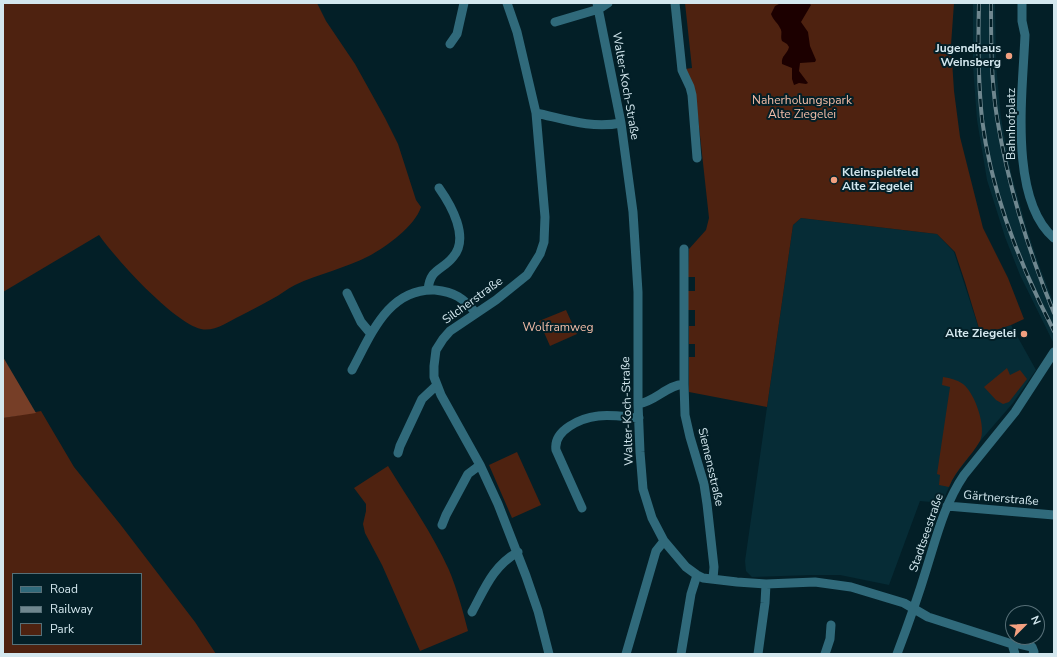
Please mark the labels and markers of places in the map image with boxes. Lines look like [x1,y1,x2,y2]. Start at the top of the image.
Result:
place label: Jugendhaus Weinsberg [935,42,1001,70]
marker: Jugendhaus Weinsberg [1004,51,1014,61]
place label: Kleinspielfeld Alte Ziegelei [842,166,918,194]
marker: Kleinspielfeld Alte Ziegelei [829,175,839,185]
place label: Alte Ziegelei [945,327,1016,341]
marker: Alte Ziegelei [1019,329,1029,339]

